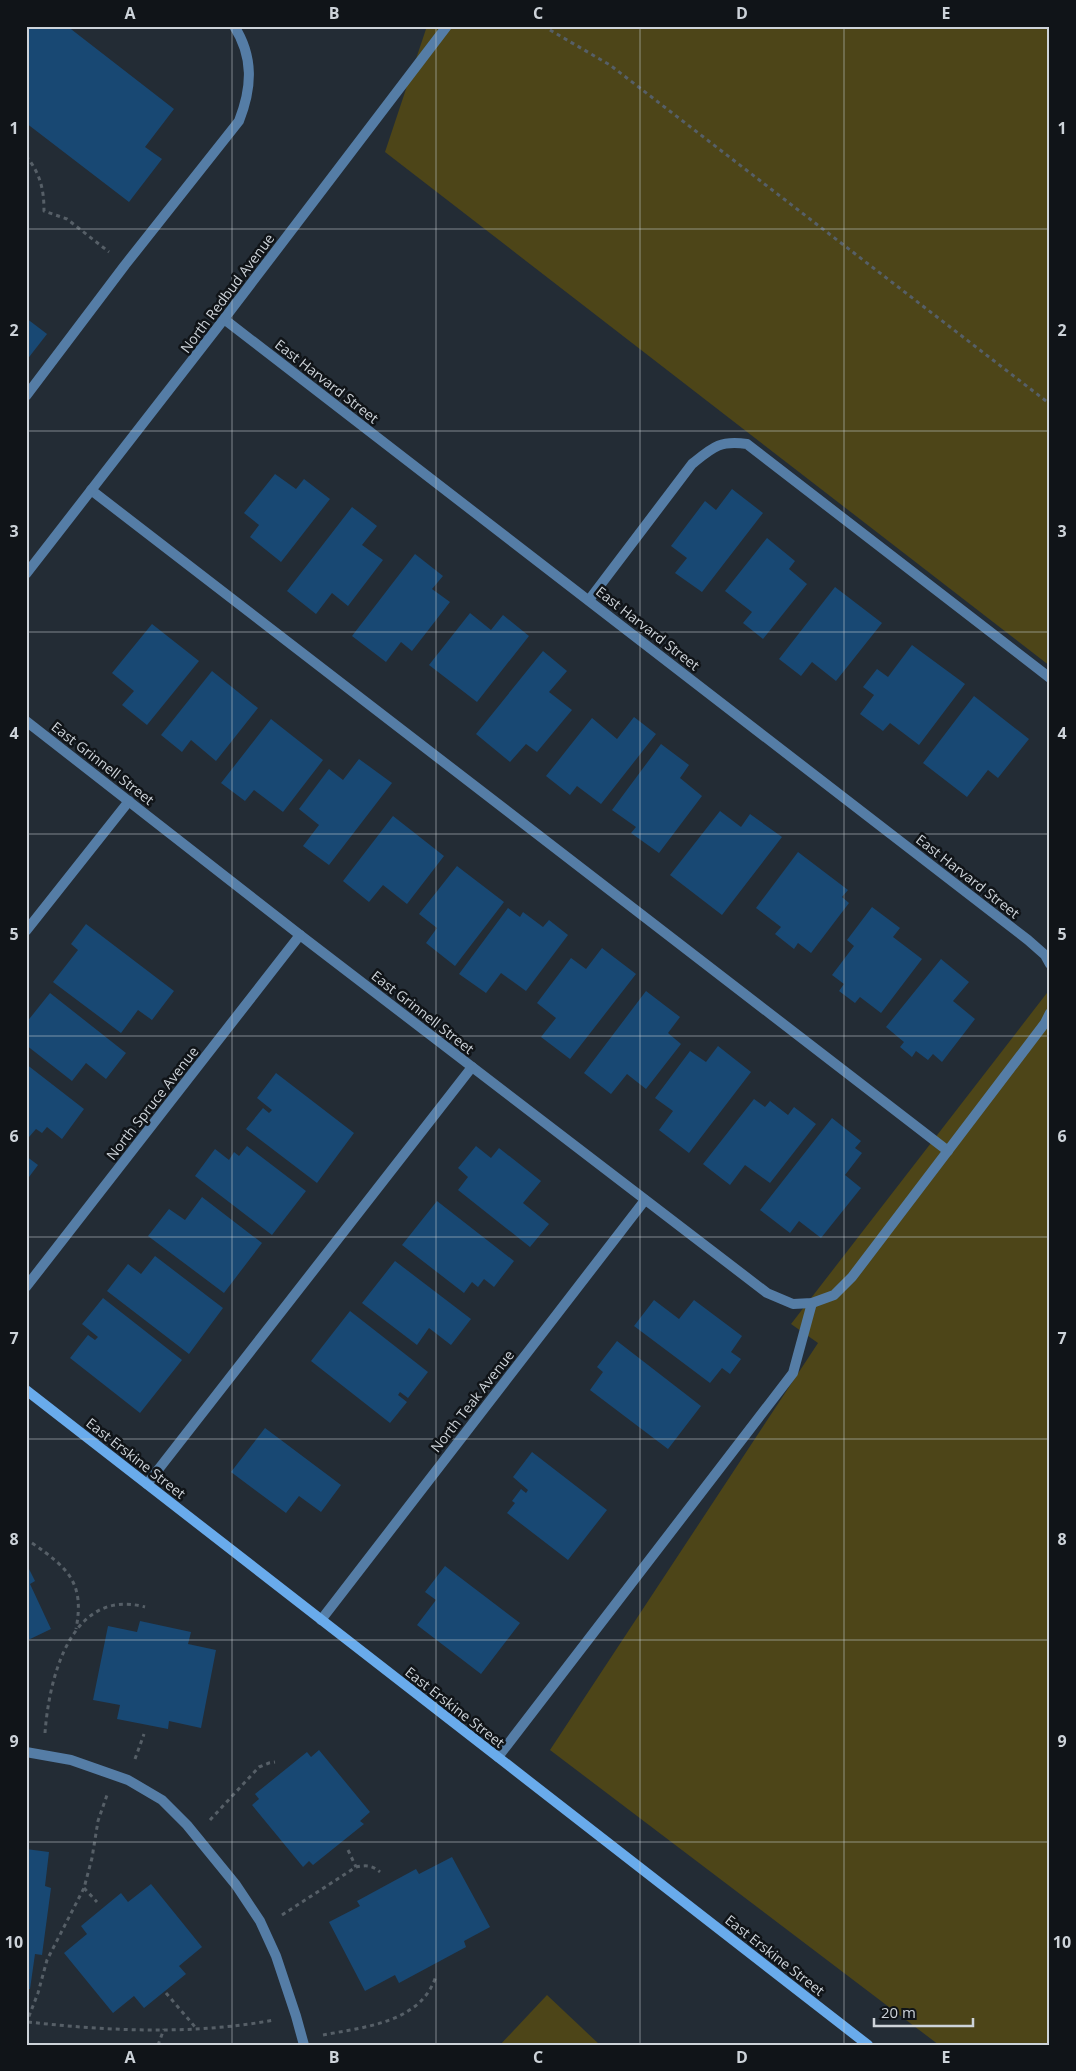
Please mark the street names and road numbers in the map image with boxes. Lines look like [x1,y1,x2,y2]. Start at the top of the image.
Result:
street label: North Redbud Avenue [176,229,278,357]
street label: East Harvard Street [271,335,383,427]
street label: East Harvard Street [592,582,704,674]
street label: East Grinnell Street [48,717,158,809]
street label: East Harvard Street [912,830,1024,922]
street label: East Grinnell Street [368,966,478,1058]
street label: North Spruce Avenue [102,1042,202,1164]
street label: North Teak Avenue [426,1346,518,1456]
street label: East Erskine Street [82,1413,190,1503]
street label: East Erskine Street [401,1662,509,1752]
street label: East Erskine Street [721,1910,829,2000]

